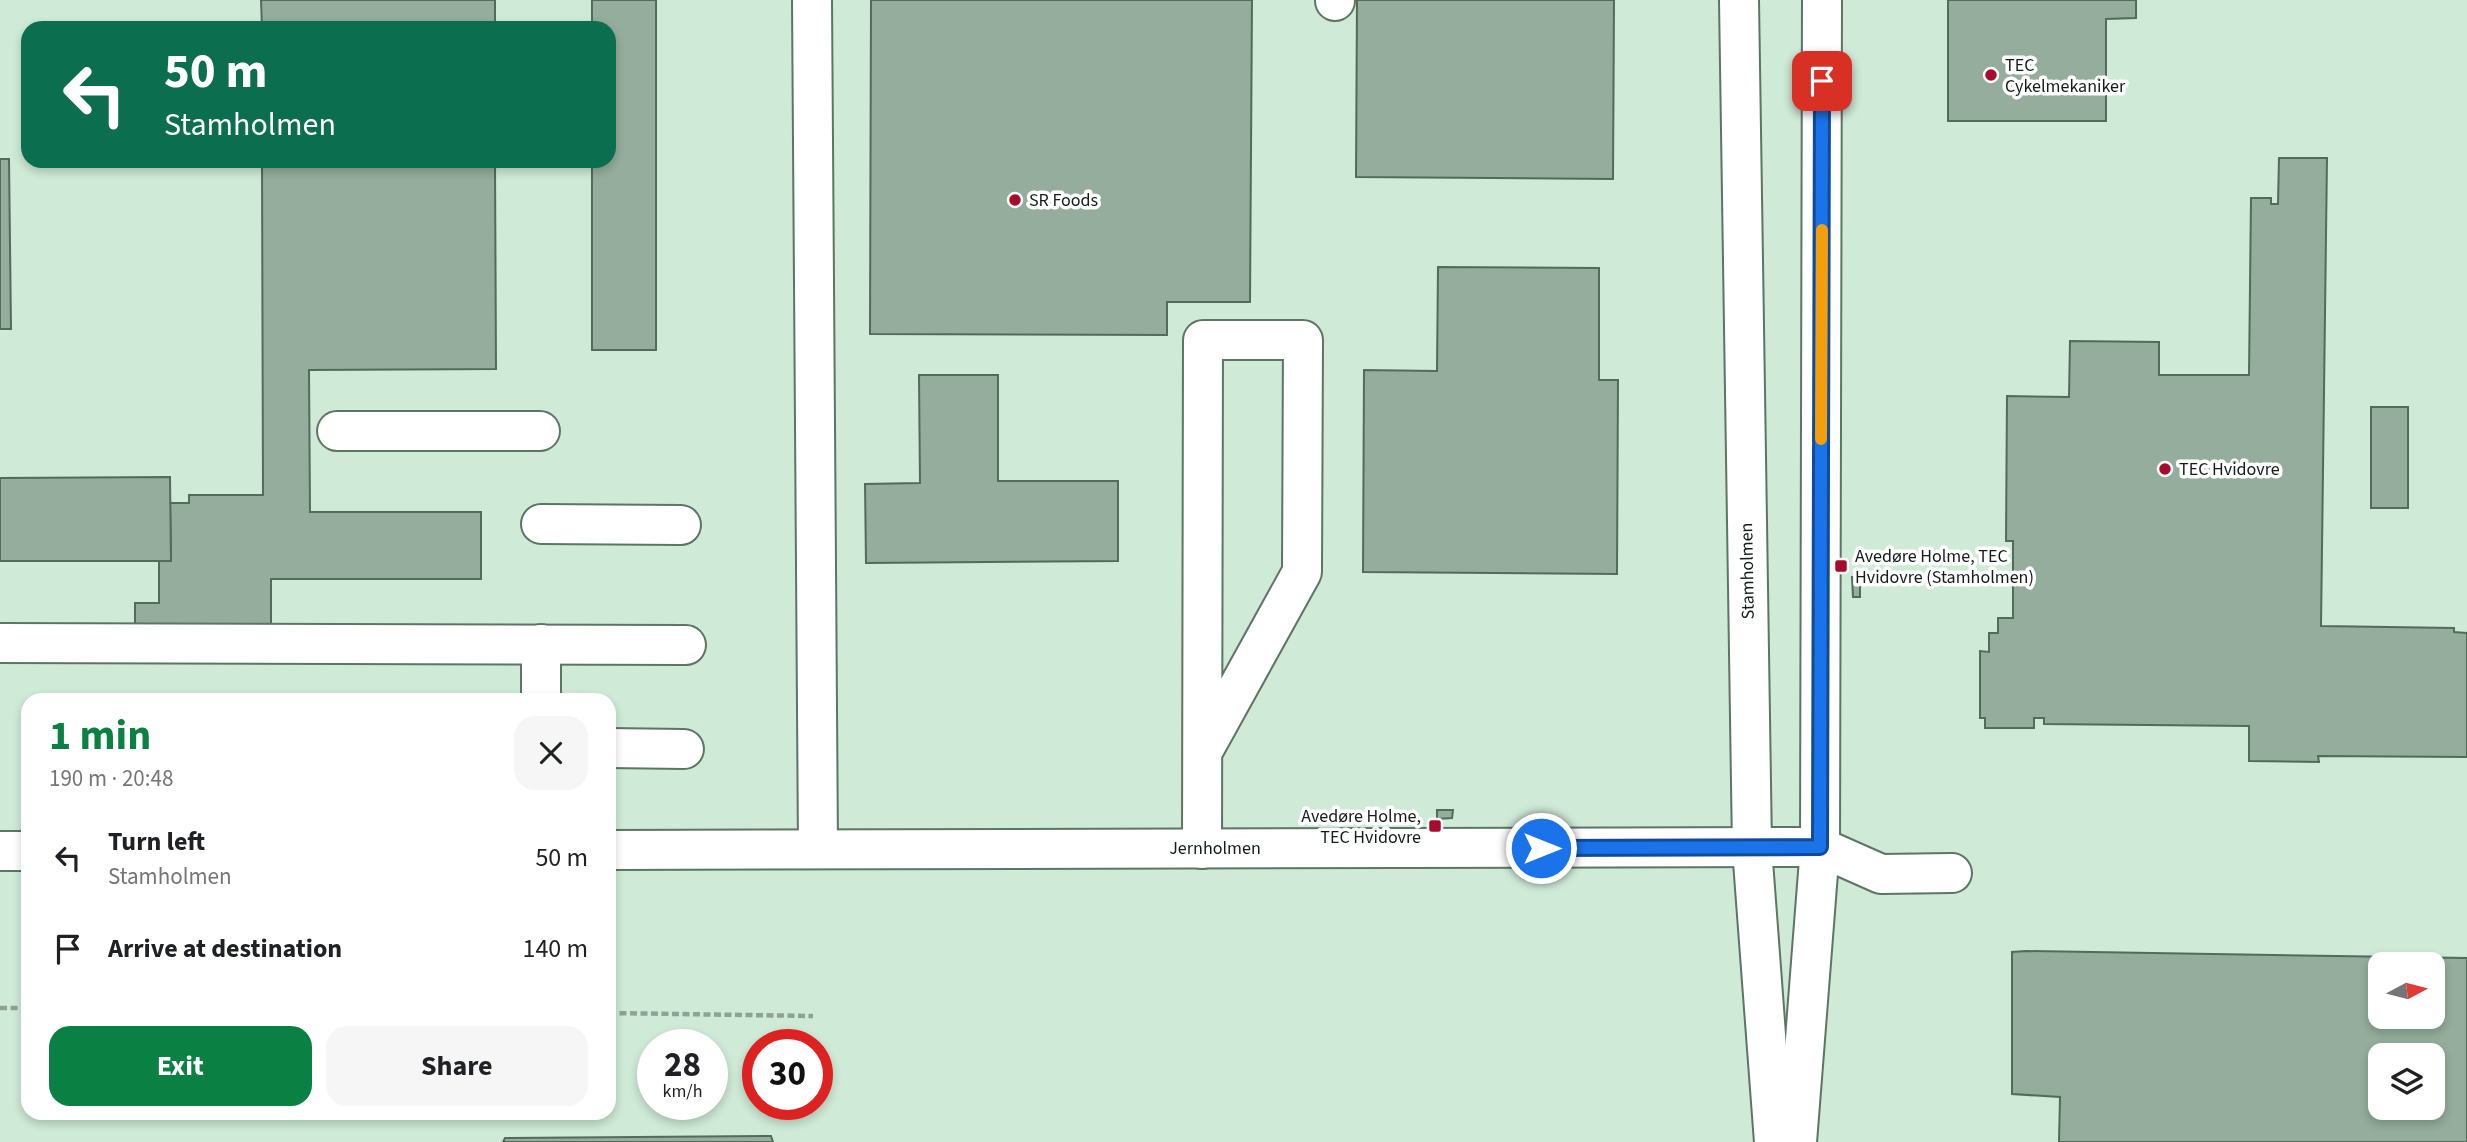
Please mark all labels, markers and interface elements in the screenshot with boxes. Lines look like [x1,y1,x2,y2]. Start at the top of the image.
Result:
text: 50 m [164,37,268,107]
icon: left [49,49,140,140]
pin [1792,51,1852,111]
place label: TEC Cykelmekaniker [2005,53,2126,99]
icon: arrive [1803,62,1841,100]
marker: TEC Cykelmekaniker [1983,67,1999,83]
text: Stamholmen [164,102,336,148]
place label: SR Foods [1029,188,1098,213]
marker: SR Foods [1007,192,1023,208]
place label: TEC Hvidovre [2179,457,2280,482]
marker: TEC Hvidovre [2157,461,2173,477]
street label: Stamholmen [1734,522,1761,620]
place label: Avedøre Holme, TEC Hvidovre (Stamholmen) [1855,544,2034,590]
marker: Avedøre Holme, TEC Hvidovre (Stamholmen) [1833,558,1849,574]
text: 1 min [49,706,151,766]
button: close [514,716,588,790]
text: 190 m · 20:48 [49,762,173,795]
place label: Avedøre Holme, TEC Hvidovre [1301,804,1421,850]
position arrow [1504,811,1578,885]
marker: Avedøre Holme, TEC Hvidovre [1427,818,1443,834]
text: Turn left [108,823,205,860]
street label: Jernholmen [1169,836,1261,861]
icon: left [49,839,87,877]
text: 50 m [535,839,588,876]
text: Stamholmen [108,860,232,893]
icon: arrive [49,930,87,968]
text: Arrive at destination [108,930,342,967]
text: 140 m [522,930,588,967]
north arrow [2368,952,2445,1029]
map controls [2368,952,2445,1120]
button: Exit [49,1026,312,1106]
button: Share [326,1026,588,1106]
speed limit sign: 30 [742,1029,833,1120]
text: 28 [664,1040,701,1090]
button: layers [2368,1043,2445,1120]
text: km/h [663,1079,702,1104]

